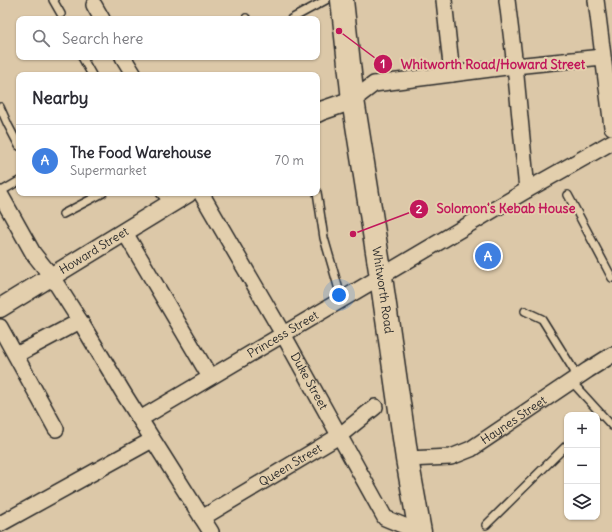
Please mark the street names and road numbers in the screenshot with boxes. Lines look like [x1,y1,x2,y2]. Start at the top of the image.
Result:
street label: Howard Street [56,223,131,277]
street label: Whitworth Road [369,245,397,334]
street label: Princess Street [244,307,321,361]
street label: Duke Street [288,350,331,412]
street label: Haynes Street [478,392,549,447]
street label: Queen Street [256,440,324,489]

